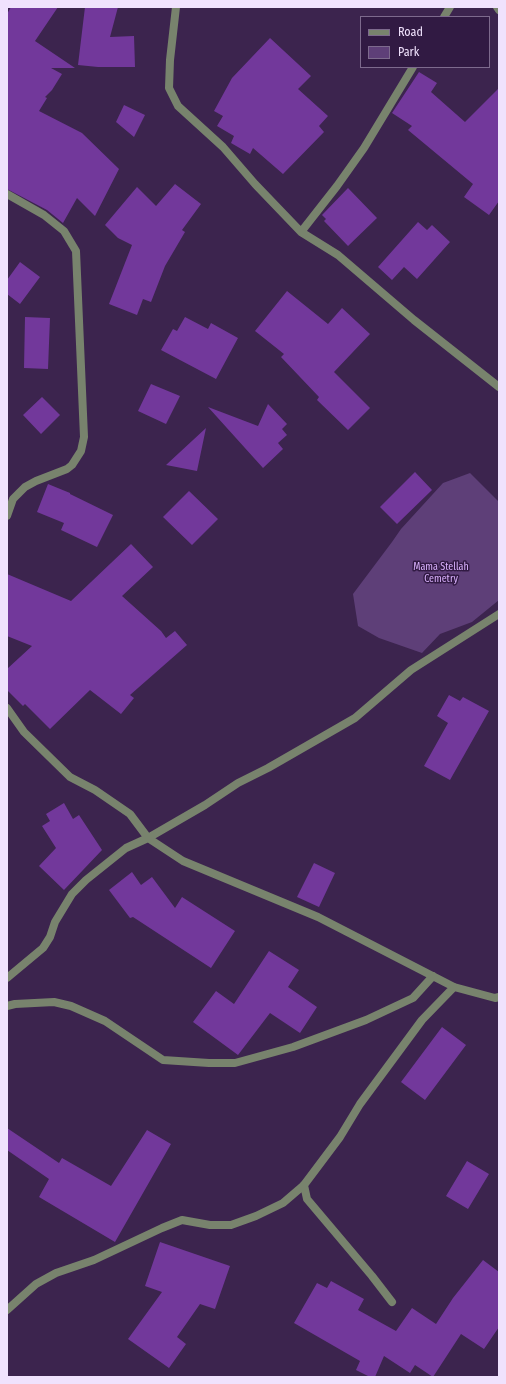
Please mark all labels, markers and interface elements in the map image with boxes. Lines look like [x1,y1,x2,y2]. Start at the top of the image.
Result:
legend [360,16,490,68]
text: Road [398,25,423,39]
text: Park [398,45,419,59]
park label: Mama Stellah Cemetry [413,561,469,584]

